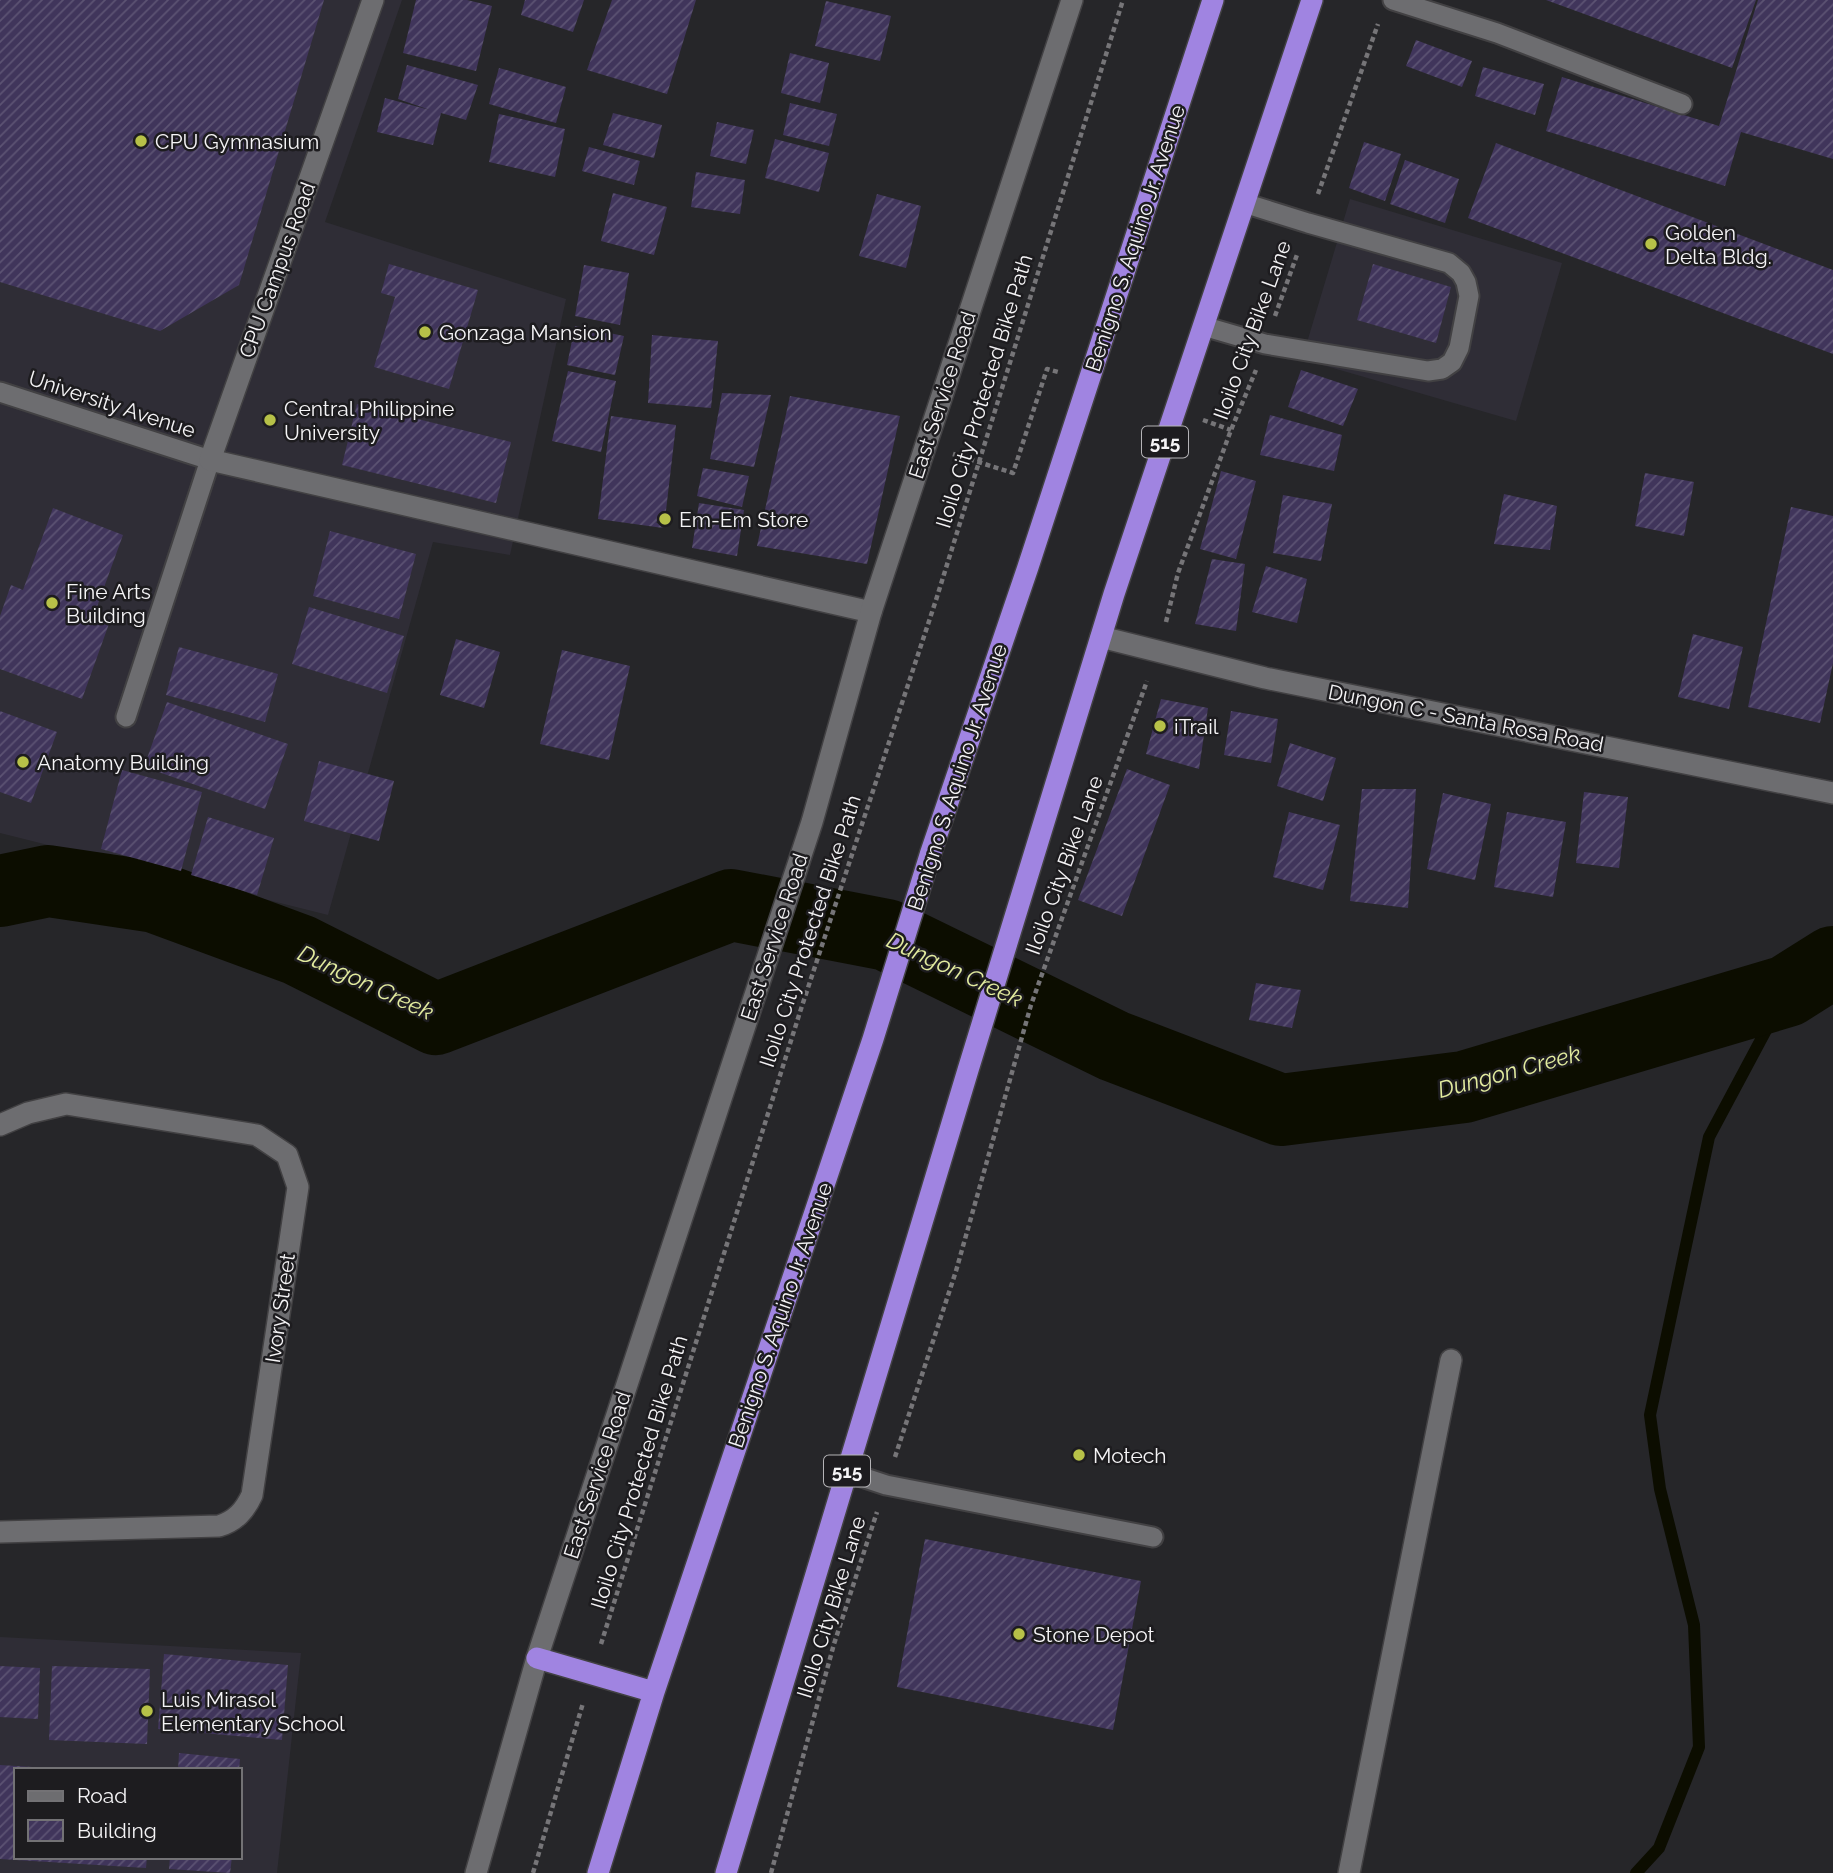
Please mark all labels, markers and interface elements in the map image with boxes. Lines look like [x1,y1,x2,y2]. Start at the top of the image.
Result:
street label: Benigno S. Aquino Jr. Avenue [1080,102,1190,374]
place label: CPU Gymnasium [155,129,319,154]
marker: CPU Gymnasium [133,133,149,149]
street label: CPU Campus Road [234,179,320,361]
place label: Golden Delta Bldg. [1665,220,1772,269]
marker: Golden Delta Bldg. [1643,236,1659,252]
street label: Iloilo City Bike Lane [1208,237,1296,423]
street label: Iloilo City Protected Bike Path [930,251,1038,531]
street label: East Service Road [903,308,981,482]
place label: Gonzaga Mansion [439,320,612,345]
marker: Gonzaga Mansion [417,324,433,340]
street label: University Avenue [25,365,199,443]
place label: Central Philippine University [284,396,454,445]
marker: Central Philippine University [262,412,278,428]
road number: 515 [1142,426,1188,458]
place label: Em-Em Store [679,507,808,532]
marker: Em-Em Store [657,511,673,527]
place label: Fine Arts Building [66,579,151,628]
marker: Fine Arts Building [44,595,60,611]
street label: Benigno S. Aquino Jr. Avenue [902,641,1012,913]
street label: Dungon C - Santa Rosa Road [1326,679,1606,757]
place label: iTrail [1174,714,1219,739]
marker: iTrail [1152,718,1168,734]
place label: Anatomy Building [37,750,209,775]
marker: Anatomy Building [15,754,31,770]
street label: Iloilo City Bike Lane [1020,772,1108,958]
street label: Iloilo City Protected Bike Path [754,792,866,1070]
street label: East Service Road [735,850,813,1024]
water label: Dungon Creek [883,926,1027,1012]
water label: Dungon Creek [294,939,438,1025]
water label: Dungon Creek [1435,1039,1583,1103]
street label: Benigno S. Aquino Jr. Avenue [723,1179,837,1451]
street label: Ivory Street [260,1252,300,1364]
street label: Iloilo City Protected Bike Path [585,1332,693,1612]
street label: East Service Road [558,1388,636,1562]
place label: Motech [1093,1443,1167,1468]
marker: Motech [1071,1447,1087,1463]
road number: 515 [824,1456,870,1486]
street label: Iloilo City Bike Lane [791,1513,871,1701]
place label: Stone Depot [1033,1622,1155,1647]
marker: Stone Depot [1011,1626,1027,1642]
place label: Luis Mirasol Elementary School [161,1687,345,1736]
marker: Luis Mirasol Elementary School [139,1703,155,1719]
legend [14,1768,242,1859]
text: Road [77,1783,127,1808]
text: Building [77,1818,157,1843]

